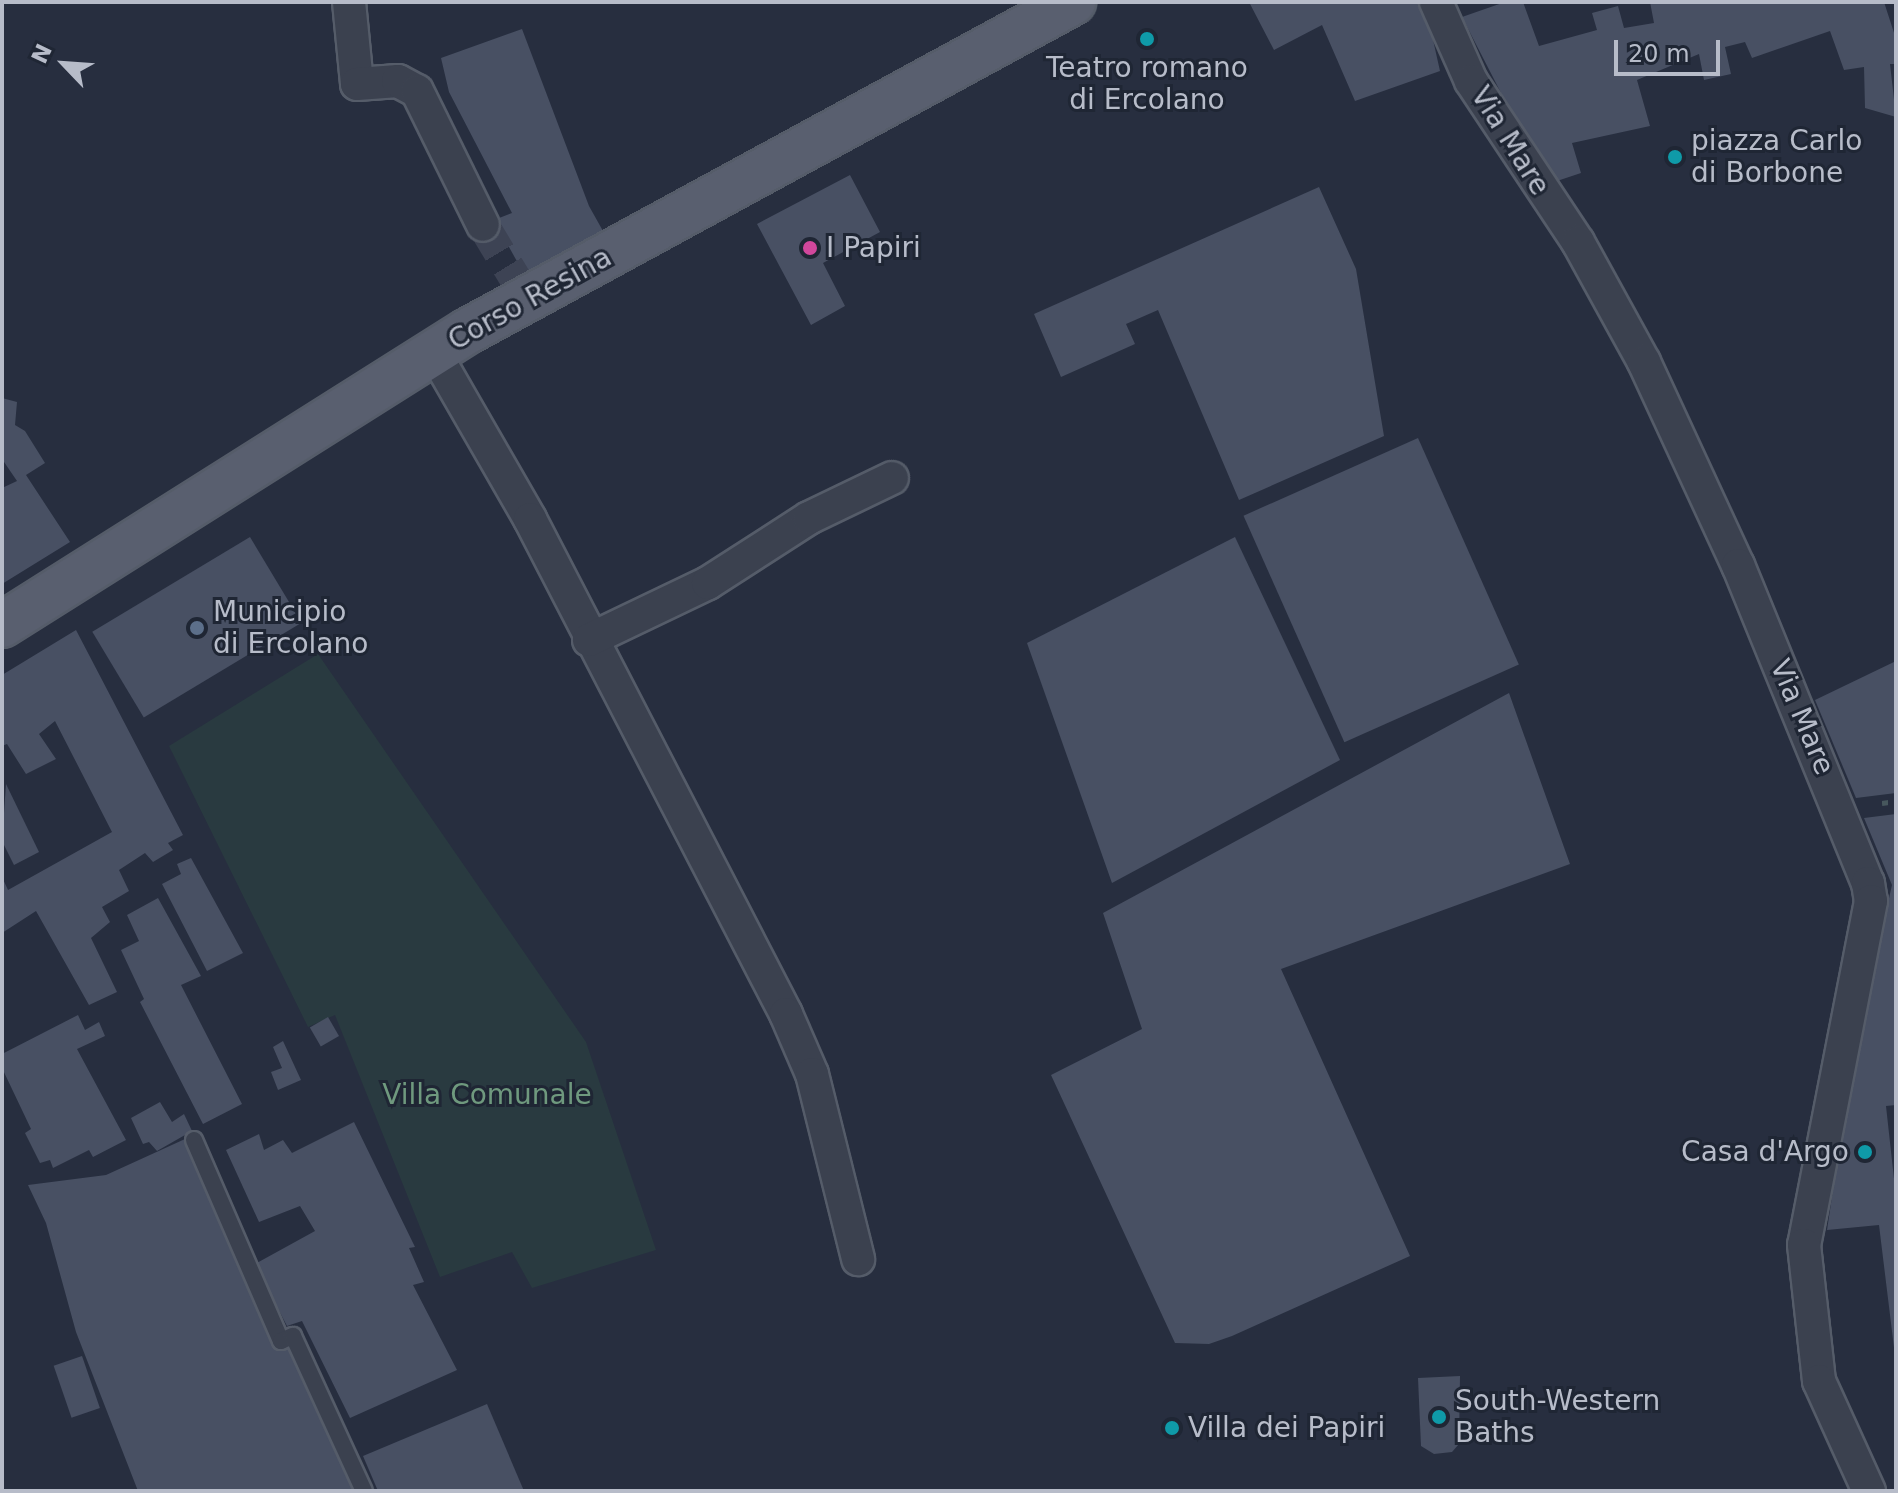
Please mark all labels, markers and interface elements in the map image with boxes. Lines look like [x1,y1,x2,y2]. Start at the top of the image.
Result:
north arrow [24,24,104,104]
scale bar [1618,24,1724,74]
marker: Teatro romano di Ercolano [1138,30,1156,48]
text: N [27,40,57,67]
text: 20 m [1628,40,1690,68]
place label: Teatro romano di Ercolano [1046,51,1248,117]
street label: Via Mare [1463,80,1557,202]
place label: piazza Carlo di Borbone [1691,124,1862,190]
marker: piazza Carlo di Borbone [1666,148,1684,166]
place label: I Papiri [826,231,921,265]
marker: I Papiri [801,239,819,257]
street label: Corso Resina [442,240,618,358]
place label: Municipio di Ercolano [213,595,368,661]
marker: Municipio di Ercolano [188,619,206,637]
street label: Via Mare [1763,654,1841,780]
park label: Villa Comunale [382,1078,592,1112]
place label: Casa d'Argo [1681,1135,1849,1169]
marker: Casa d'Argo [1856,1143,1874,1161]
place label: South-Western Baths [1455,1384,1660,1450]
marker: South-Western Baths [1430,1408,1448,1426]
place label: Villa dei Papiri [1188,1411,1385,1445]
marker: Villa dei Papiri [1163,1419,1181,1437]

